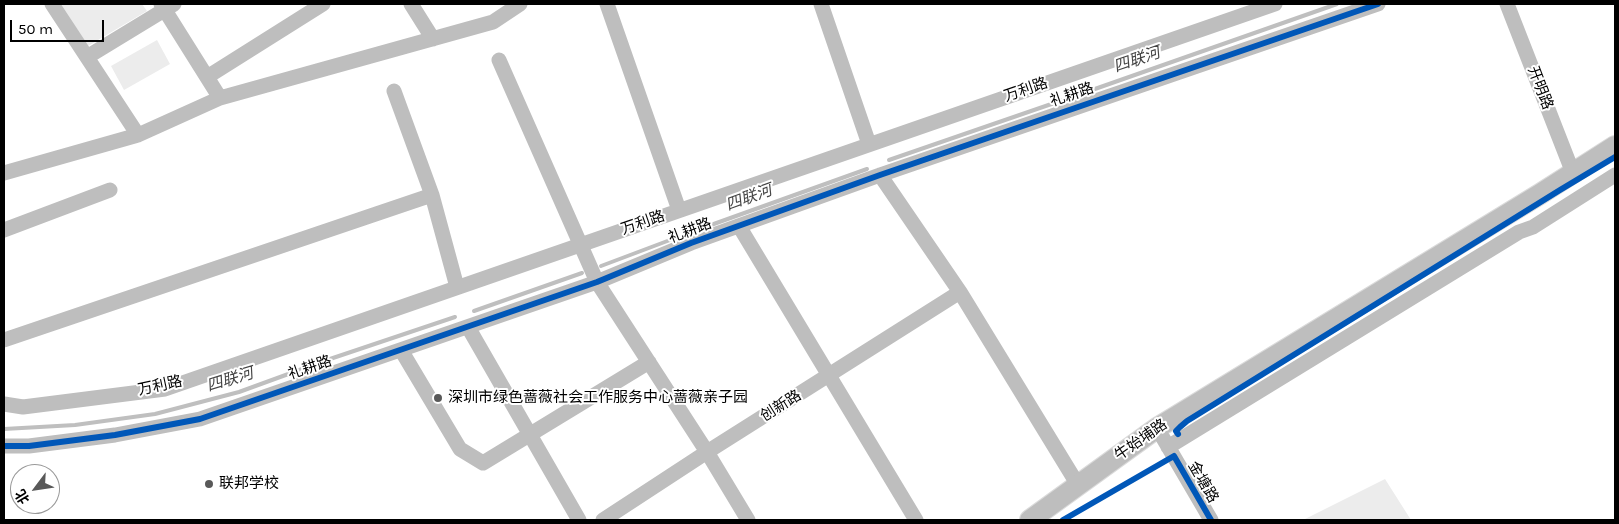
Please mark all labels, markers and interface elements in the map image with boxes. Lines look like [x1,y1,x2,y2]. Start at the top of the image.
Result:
scale bar [12,10,106,42]
text: 50 m [18,20,53,38]
water label: 四联河 [1111,43,1163,77]
street label: 开明路 [1524,64,1556,112]
street label: 万利路 [1002,74,1050,106]
street label: 礼耕路 [1048,79,1096,111]
water label: 四联河 [723,181,775,215]
street label: 万利路 [619,207,667,239]
street label: 礼耕路 [666,215,714,247]
street label: 礼耕路 [286,352,334,384]
water label: 四联河 [204,364,256,396]
street label: 万利路 [136,373,184,399]
street label: 创新路 [757,386,805,426]
place label: 深圳市绿色蔷薇社会工作服务中心蔷薇亲子园 [448,389,748,407]
marker: 深圳市绿色蔷薇社会工作服务中心蔷薇亲子园 [432,392,444,404]
street label: 牛始埔路 [1111,415,1171,465]
street label: 金塘路 [1184,458,1222,506]
north arrow [10,464,60,514]
place label: 联邦学校 [219,475,279,493]
marker: 联邦学校 [203,478,215,490]
text: 北 [12,486,33,507]

